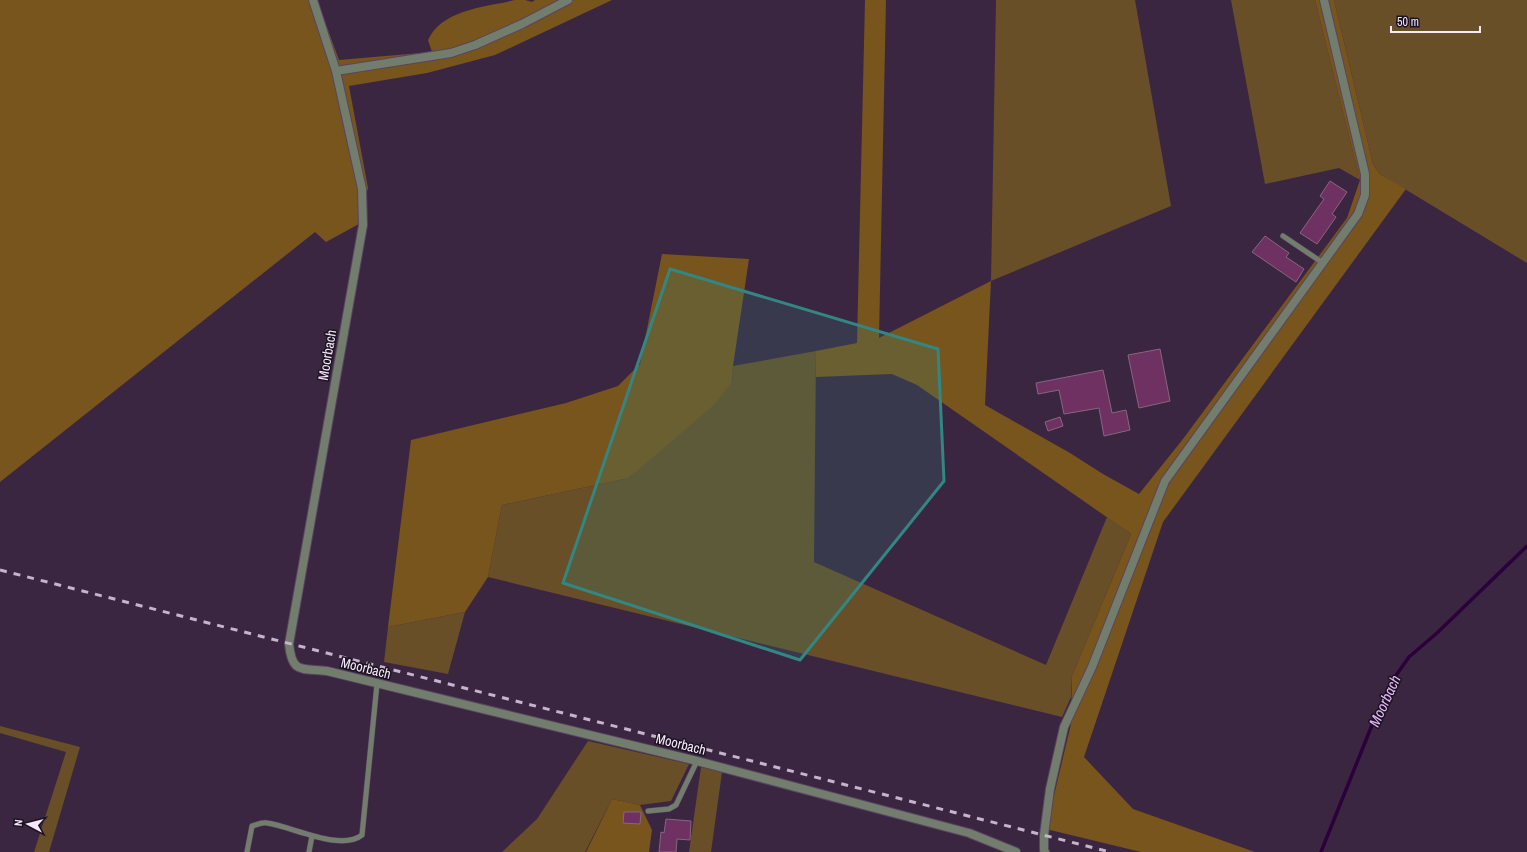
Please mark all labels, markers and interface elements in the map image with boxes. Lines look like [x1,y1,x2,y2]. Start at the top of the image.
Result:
scale bar [1391,8,1480,34]
text: 50 m [1397,14,1419,30]
street label: Moorbach [314,328,340,382]
street label: Moorbach [339,653,393,683]
water label: Moorbach [1363,671,1406,730]
street label: Moorbach [654,729,708,759]
north arrow [8,804,48,844]
text: N [11,819,25,827]

